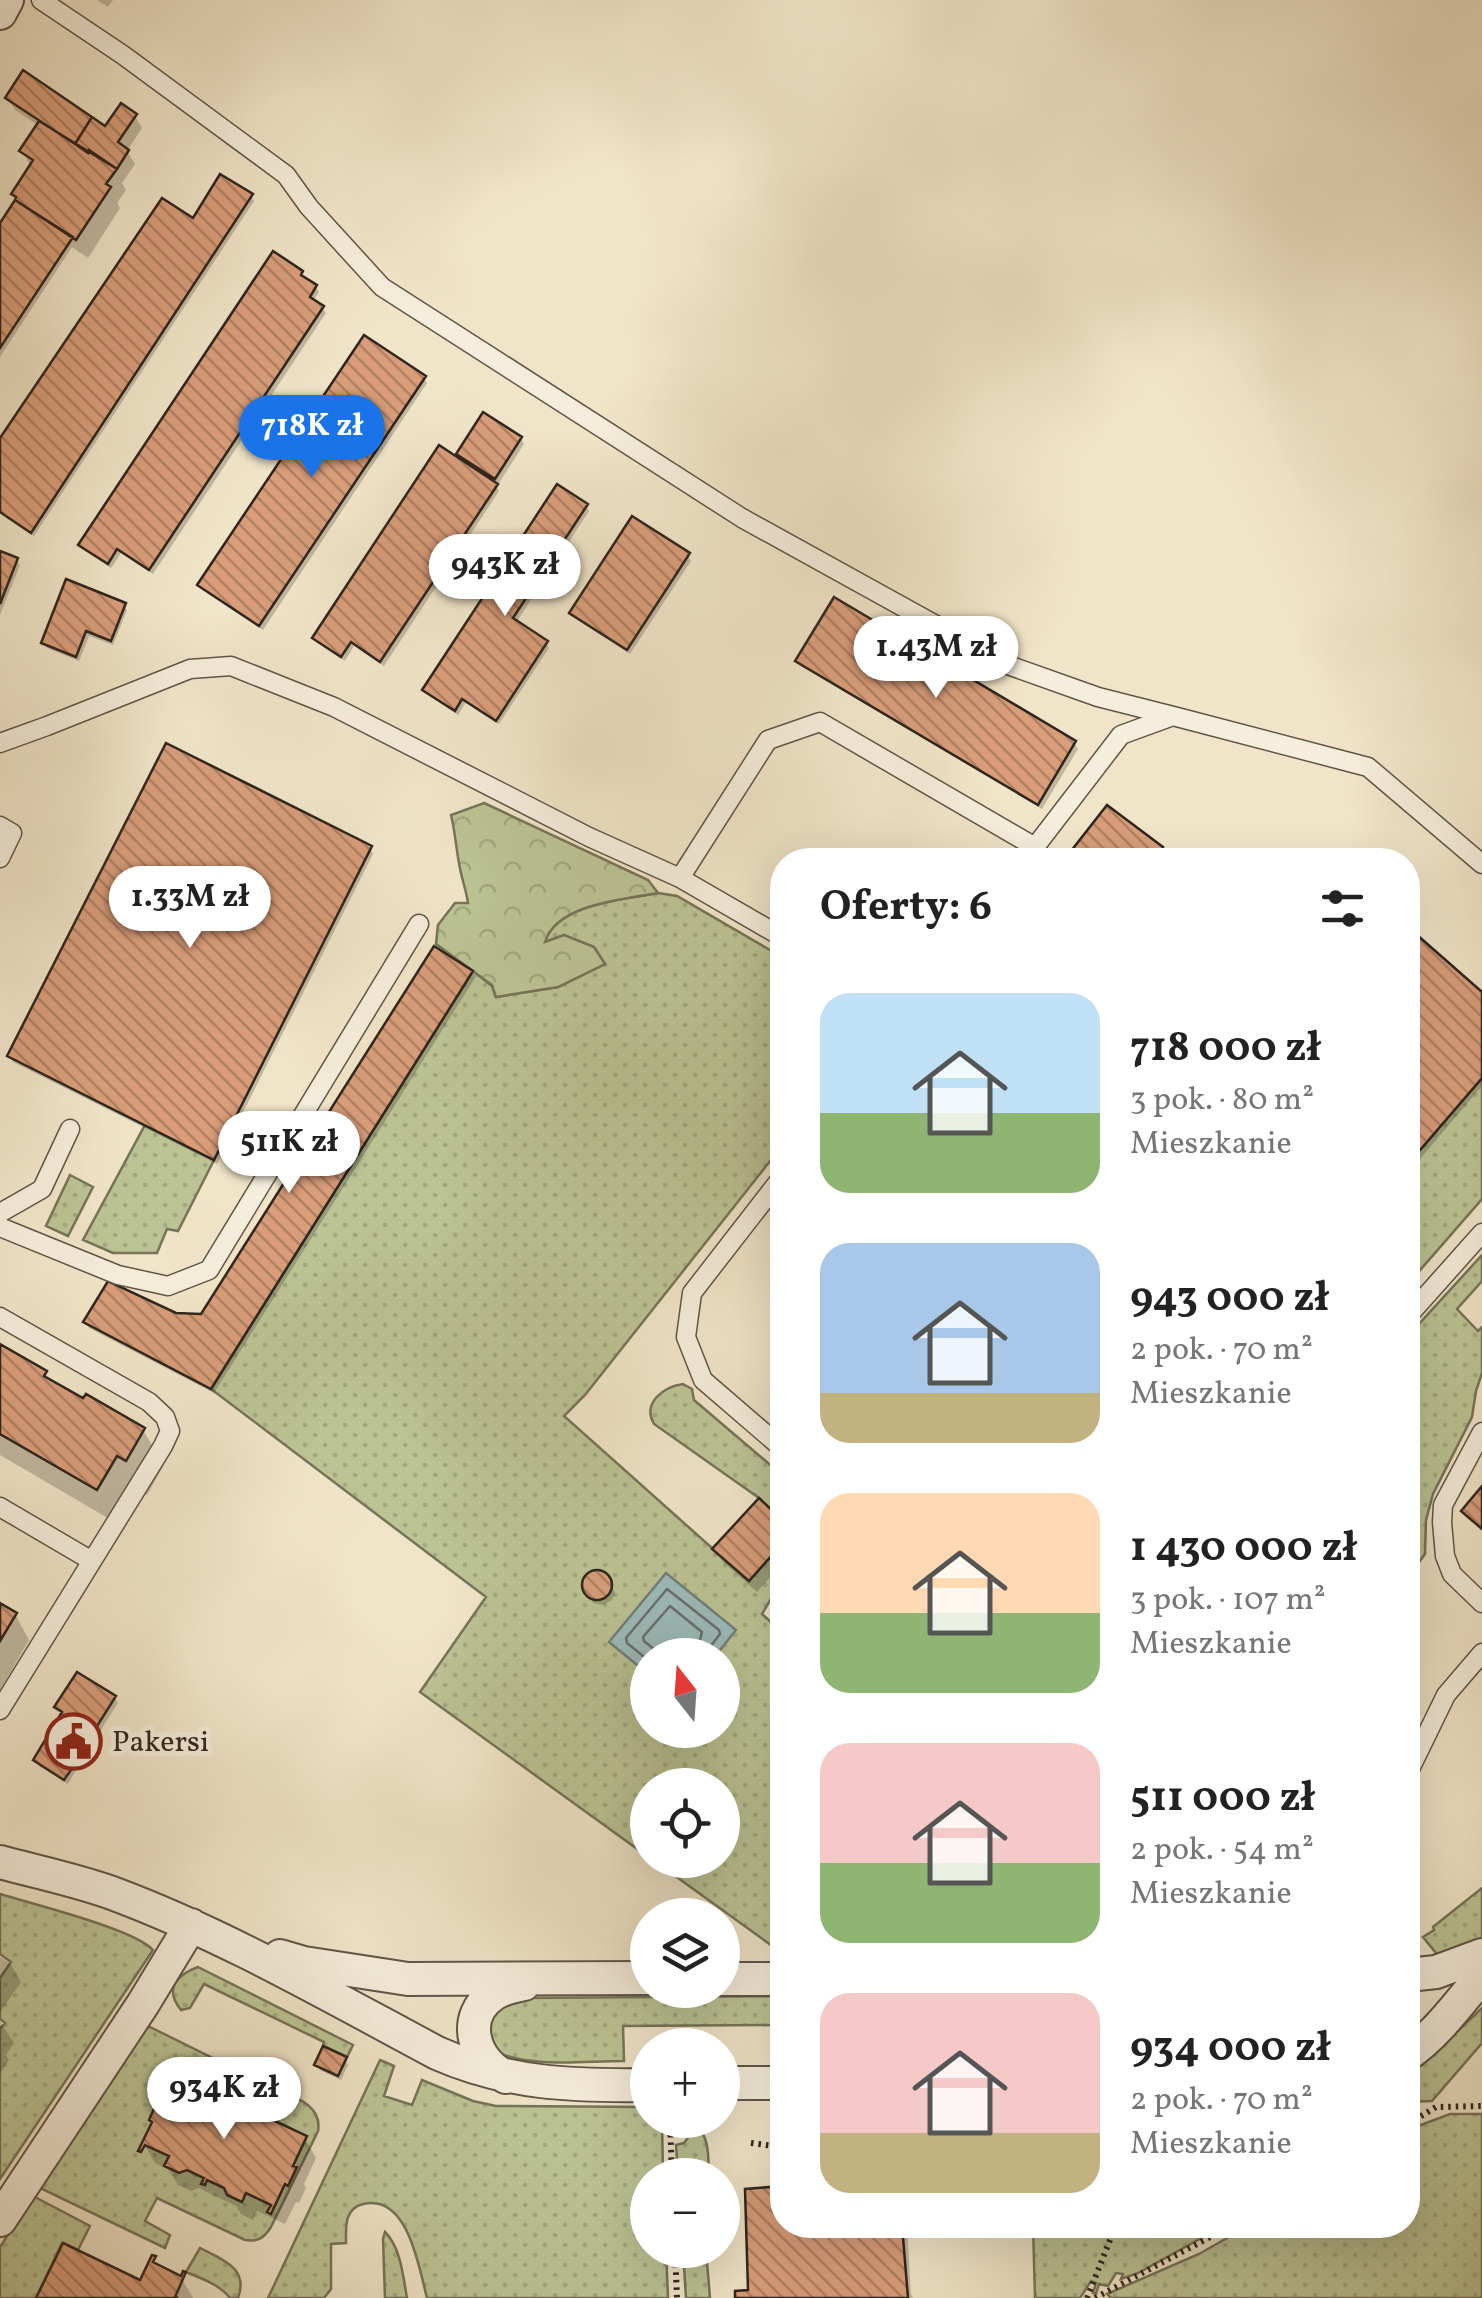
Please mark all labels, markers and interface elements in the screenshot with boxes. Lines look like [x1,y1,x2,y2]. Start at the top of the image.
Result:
pin: 718K zł [220,395,404,480]
text: 718K zł [261,405,363,449]
pin: 943K zł [413,534,597,619]
text: 943K zł [451,544,559,588]
pin: 1.43M zł [833,616,1039,701]
text: 1.43M zł [875,626,997,670]
pin: 1.33M zł [87,866,293,951]
text: 1.33M zł [131,876,249,920]
text: Oferty: 6 [820,879,992,938]
icon: filters [1315,881,1370,936]
text: 718 000 zł [1130,1020,1321,1079]
icon: home [900,1033,1020,1153]
text: 3 pok. · 80 m² [1130,1079,1314,1123]
pin: 511K zł [197,1111,381,1196]
text: 511K zł [240,1121,338,1165]
text: Mieszkanie [1130,1123,1292,1167]
text: 943 000 zł [1130,1270,1329,1329]
icon: home [900,1283,1020,1403]
text: 2 pok. · 70 m² [1130,1329,1313,1373]
text: Mieszkanie [1130,1373,1292,1417]
text: 1 430 000 zł [1130,1520,1357,1579]
icon: home [900,1533,1020,1653]
text: 3 pok. · 107 m² [1130,1579,1326,1623]
text: Mieszkanie [1130,1623,1292,1667]
north arrow [630,1638,740,1748]
map controls [630,1638,740,2268]
public building icon: Pakersi [43,1711,103,1771]
place label: Pakersi [112,1722,209,1764]
button: locate [630,1768,740,1878]
text: 511 000 zł [1130,1770,1315,1829]
icon: home [900,1783,1020,1903]
text: 2 pok. · 54 m² [1130,1829,1314,1873]
text: Mieszkanie [1130,1873,1292,1917]
button: layers [630,1898,740,2008]
text: 934 000 zł [1130,2020,1331,2079]
button: + [630,2028,740,2138]
icon: home [900,2033,1020,2153]
pin: 934K zł [132,2057,316,2142]
text: 934K zł [169,2067,279,2111]
text: 2 pok. · 70 m² [1130,2079,1313,2123]
text: Mieszkanie [1130,2123,1292,2167]
button: − [630,2158,740,2268]

